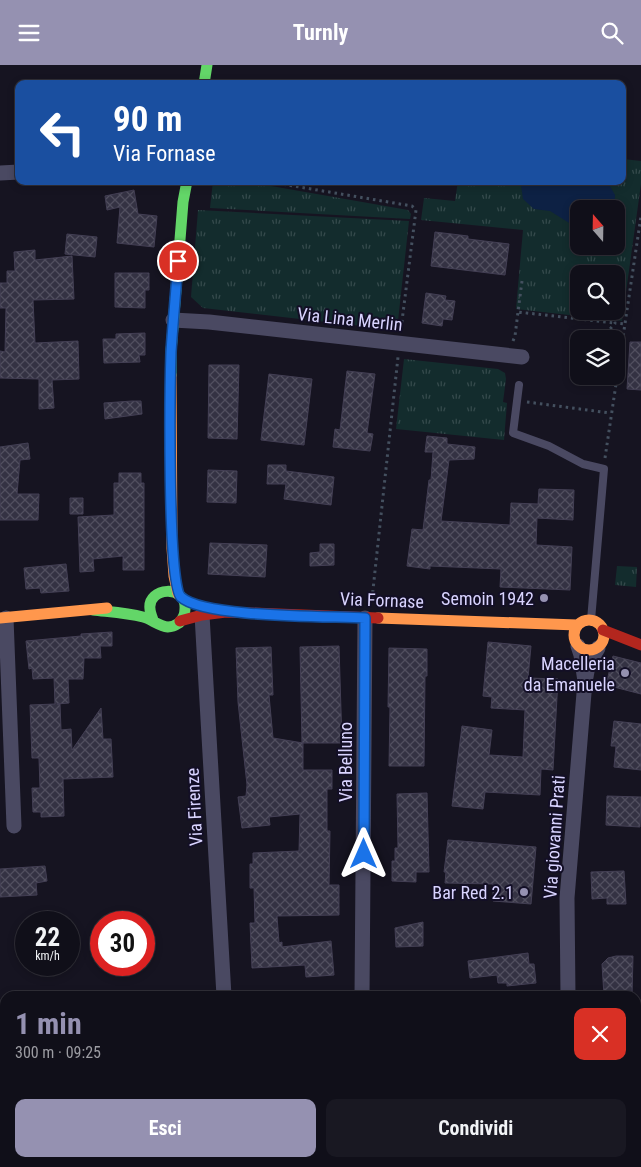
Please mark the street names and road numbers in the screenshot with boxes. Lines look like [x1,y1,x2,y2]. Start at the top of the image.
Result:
street label: Via Lina Merlin [296,303,404,335]
street label: Via Fornase [340,588,424,612]
street label: Via Belluno [335,722,356,802]
street label: Via Firenze [181,767,207,847]
street label: Via giovanni Prati [539,774,569,900]

